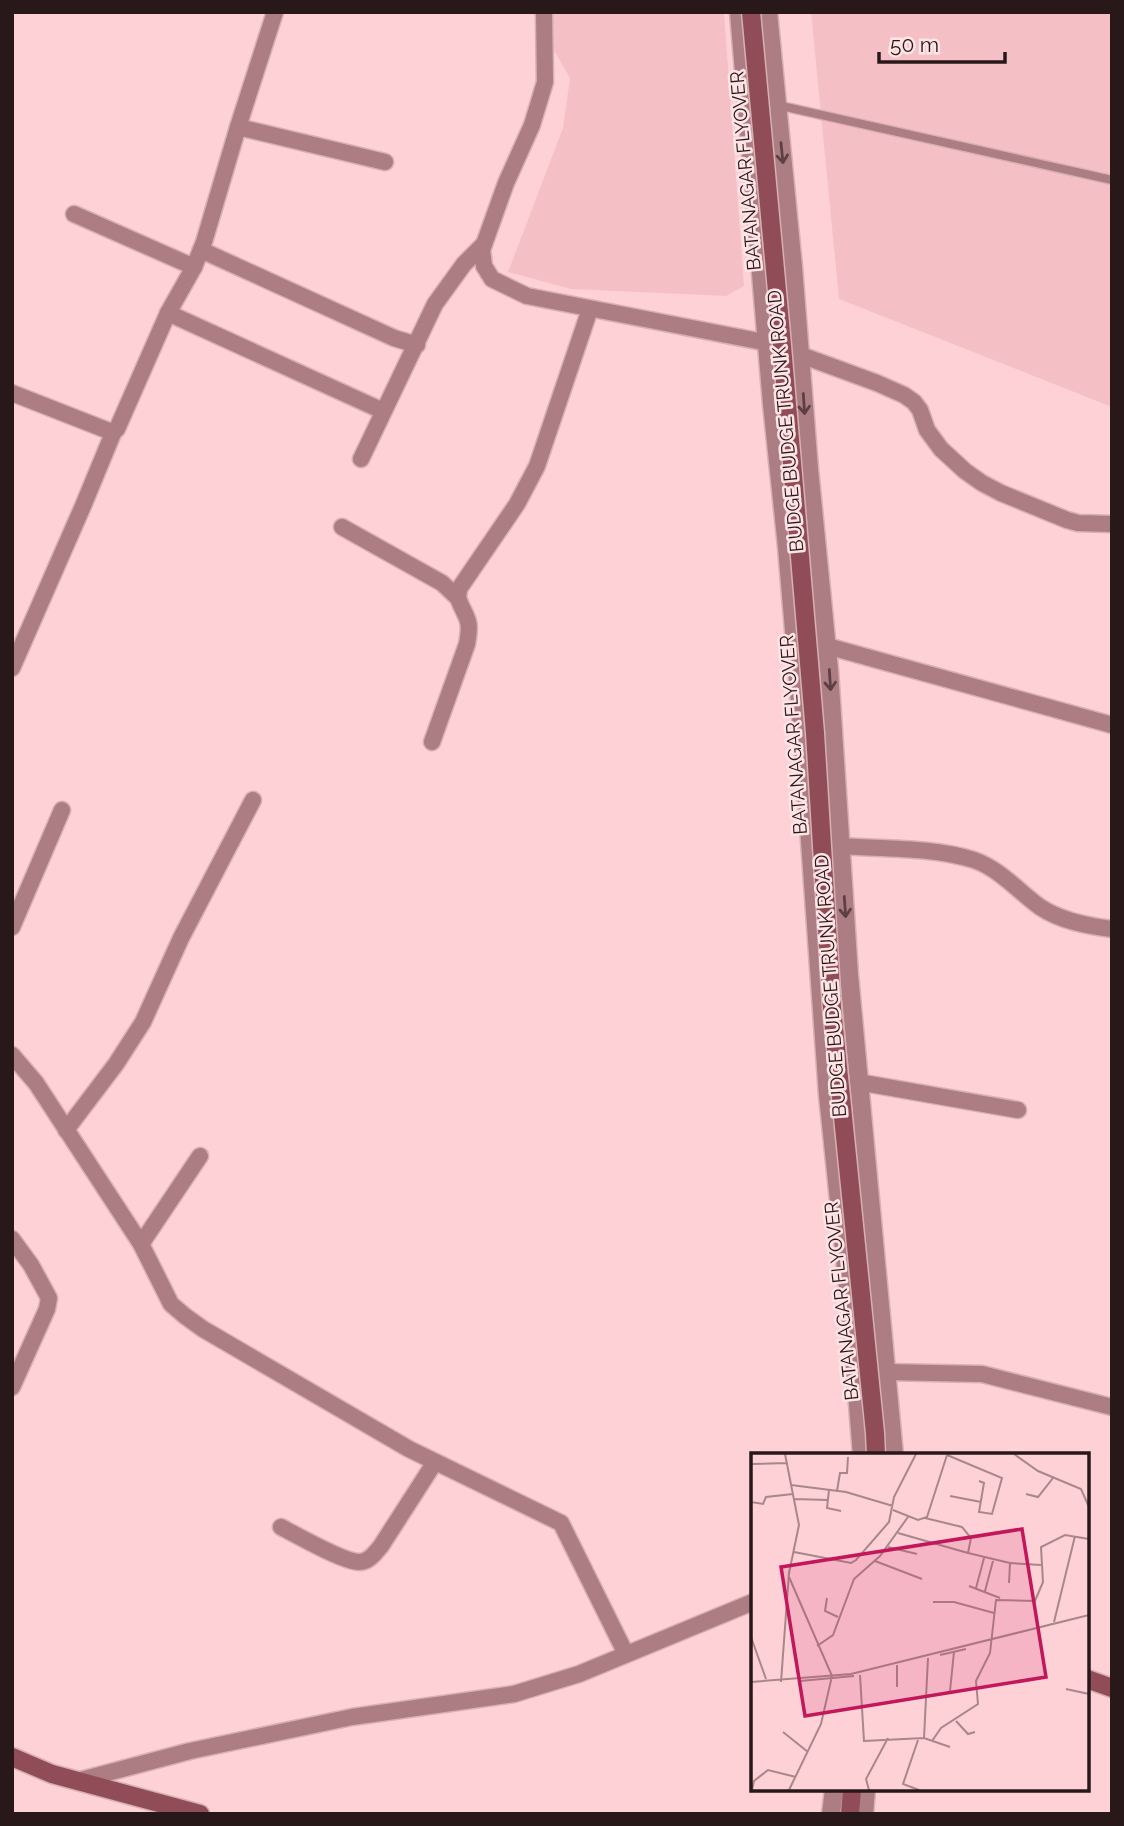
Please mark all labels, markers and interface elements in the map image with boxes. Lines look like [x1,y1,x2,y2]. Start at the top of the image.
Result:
scale bar [879,21,1005,65]
text: 50 m [890,32,939,57]
street label: BATANAGAR FLYOVER [725,70,765,272]
one-way arrow [776,141,789,164]
street label: BUDGE BUDGE TRUNK ROAD [763,289,807,553]
one-way arrow [798,393,811,415]
street label: BATANAGAR FLYOVER [775,634,811,836]
one-way arrow [824,668,837,690]
street label: BUDGE BUDGE TRUNK ROAD [810,854,850,1118]
one-way arrow [838,895,851,918]
street label: BATANAGAR FLYOVER [820,1200,862,1402]
inset map [751,1453,1089,1791]

